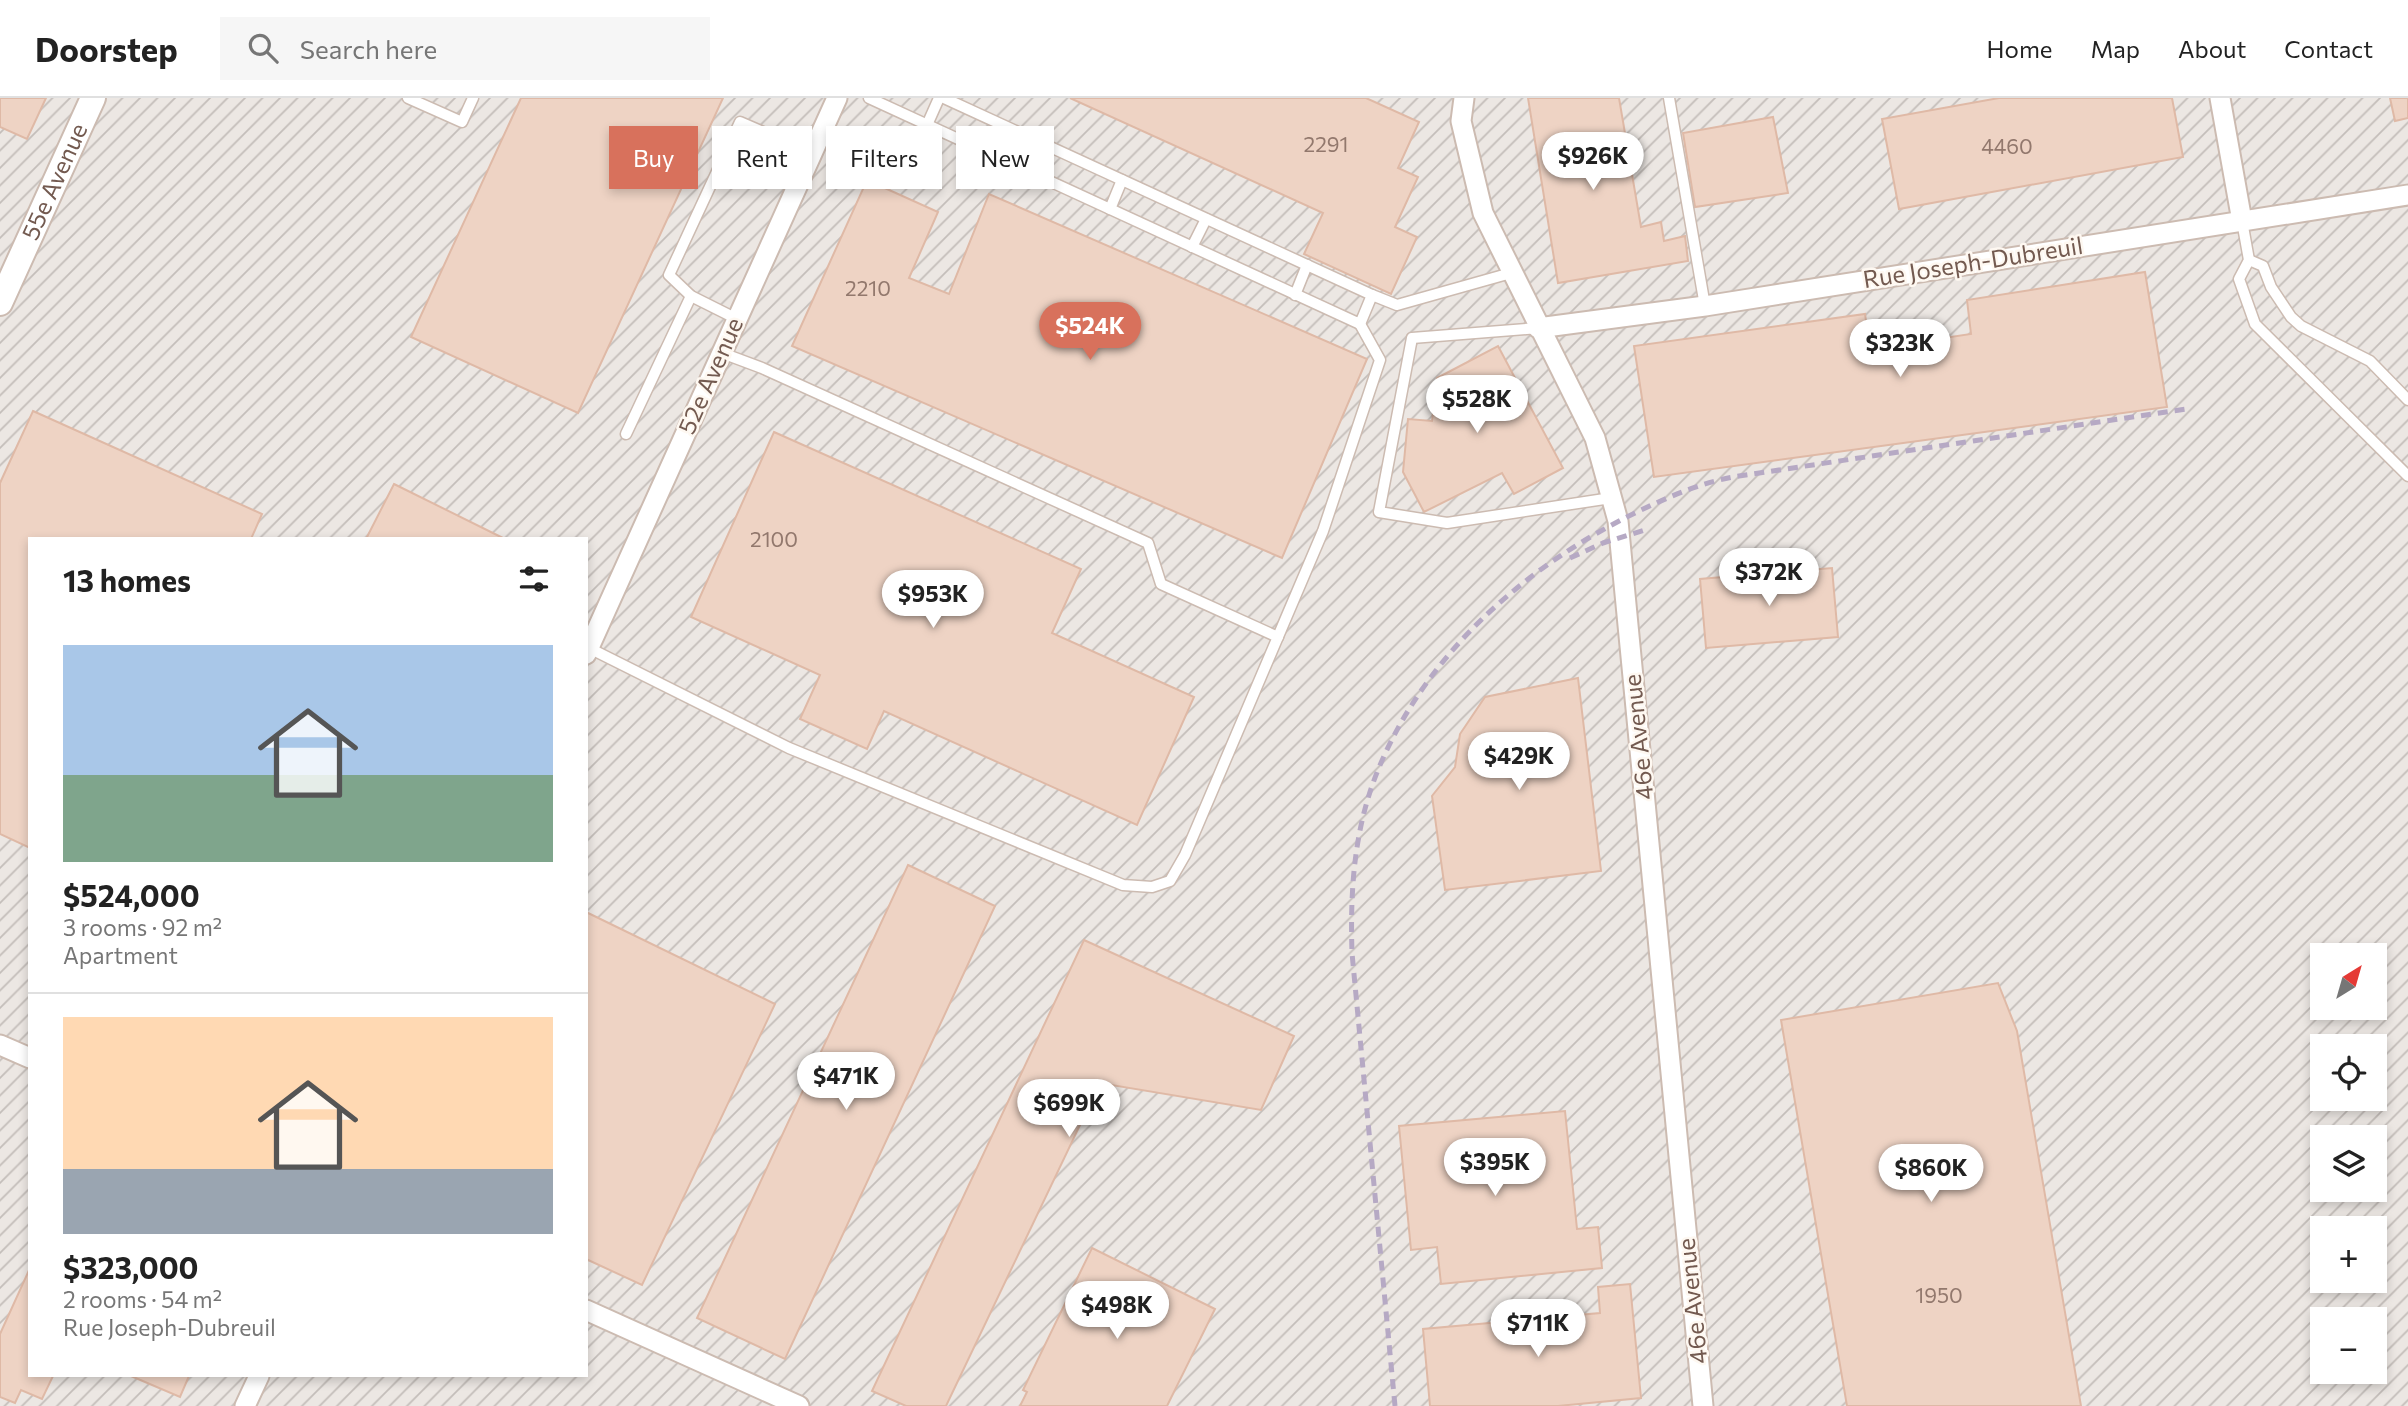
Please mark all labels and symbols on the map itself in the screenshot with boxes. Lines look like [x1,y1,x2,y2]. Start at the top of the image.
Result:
street label: 55e Avenue [15,118,93,244]
house number: 2291 [1304,131,1348,156]
pin: $926K [1544,132,1642,192]
house number: 4460 [1981,133,2033,158]
street label: Rue Joseph-Dubreuil [1861,230,2085,293]
house number: 2210 [845,275,891,300]
pin: $524K [1041,302,1139,362]
street label: 52e Avenue [671,313,748,438]
pin: $323K [1851,320,1949,379]
pin: $528K [1428,376,1526,435]
house number: 2100 [750,526,798,551]
pin: $372K [1720,548,1818,608]
pin: $953K [884,570,982,630]
street label: 46e Avenue [1616,673,1659,801]
pin: $429K [1470,732,1568,792]
north arrow [2310,943,2387,1020]
pin: $471K [797,1052,895,1112]
pin: $699K [1020,1080,1118,1139]
pin: $395K [1446,1138,1544,1198]
pin: $860K [1882,1144,1980,1204]
street label: 46e Avenue [1670,1237,1713,1365]
pin: $498K [1068,1282,1166,1341]
house number: 1950 [1915,1282,1963,1307]
pin: $711K [1489,1300,1587,1359]

